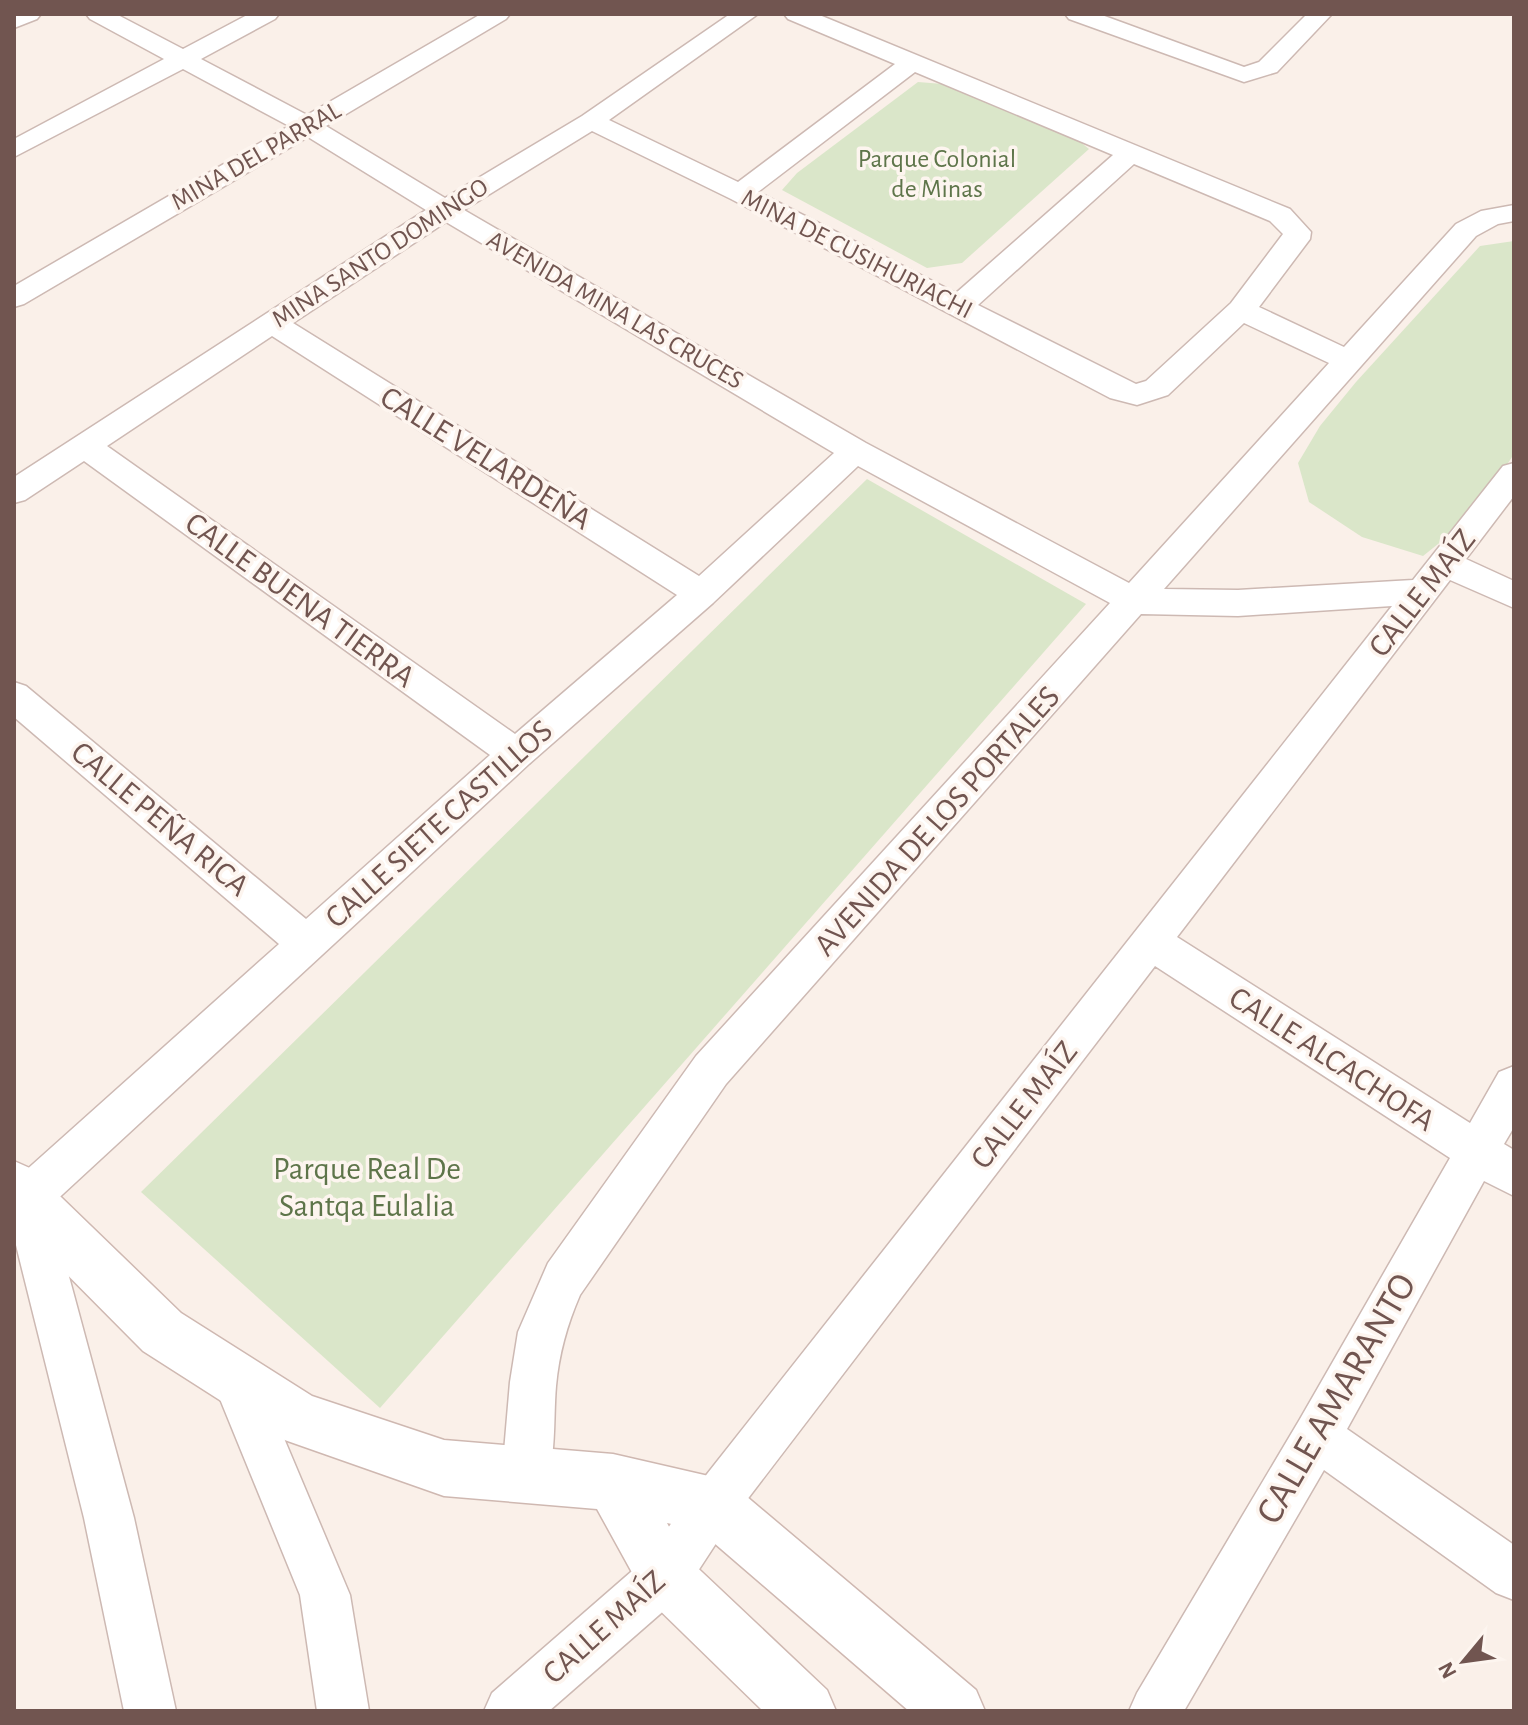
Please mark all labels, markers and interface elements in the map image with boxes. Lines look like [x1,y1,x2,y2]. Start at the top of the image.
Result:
street label: MINA DEL PARRAL [167,97,345,215]
park label: Parque Colonial de Minas [858,146,1016,202]
street label: MINA SANTO DOMINGO [267,173,493,333]
street label: MINA DE CUSIHURIACHI [737,184,977,324]
street label: AVENIDA MINA LAS CRUCES [482,226,748,394]
street label: CALLE VELARDEÑA [375,379,598,536]
street label: CALLE BUENA TIERRA [180,506,420,694]
street label: CALLE MAÍZ [1360,522,1481,663]
street label: AVENIDA DE LOS PORTALES [808,680,1066,962]
street label: CALLE SIETE CASTILLOS [319,714,559,934]
street label: CALLE PEÑA RICA [65,734,256,902]
street label: CALLE ALCACHOFA [1224,981,1440,1137]
street label: CALLE MAÍZ [962,1034,1083,1175]
park label: Parque Real De Santqa Eulalia [273,1153,461,1222]
street label: CALLE AMARANTO [1250,1268,1424,1530]
street label: CALLE MAÍZ [535,1562,671,1690]
north arrow [1424,1621,1504,1701]
text: N [1434,1658,1461,1682]

